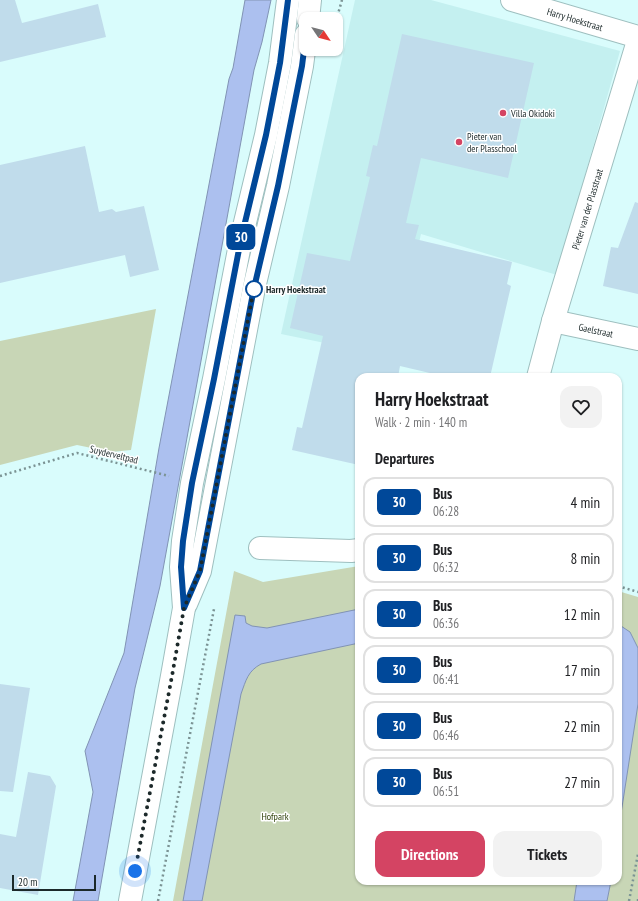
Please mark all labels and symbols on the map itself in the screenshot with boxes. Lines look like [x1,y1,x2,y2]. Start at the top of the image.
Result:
street label: Harry Hoekstraat [545,5,605,34]
north arrow [299,12,343,56]
place label: Villa Okidoki [510,107,555,120]
marker: Villa Okidoki [498,108,508,118]
place label: Pieter van der Plasschool [467,130,518,155]
marker: Pieter van der Plasschool [454,137,464,147]
street label: Pieter van der Plasstraat [569,167,606,251]
line badge: 30 [223,224,259,250]
marker: Harry Hoekstraat [245,280,263,298]
place label: Harry Hoekstraat [266,283,326,296]
street label: Gaelstraat [577,320,615,341]
street label: Suyderveltpad [88,442,139,467]
park label: Hofpark [261,810,289,823]
your location [125,861,145,881]
scale bar [12,873,96,892]

